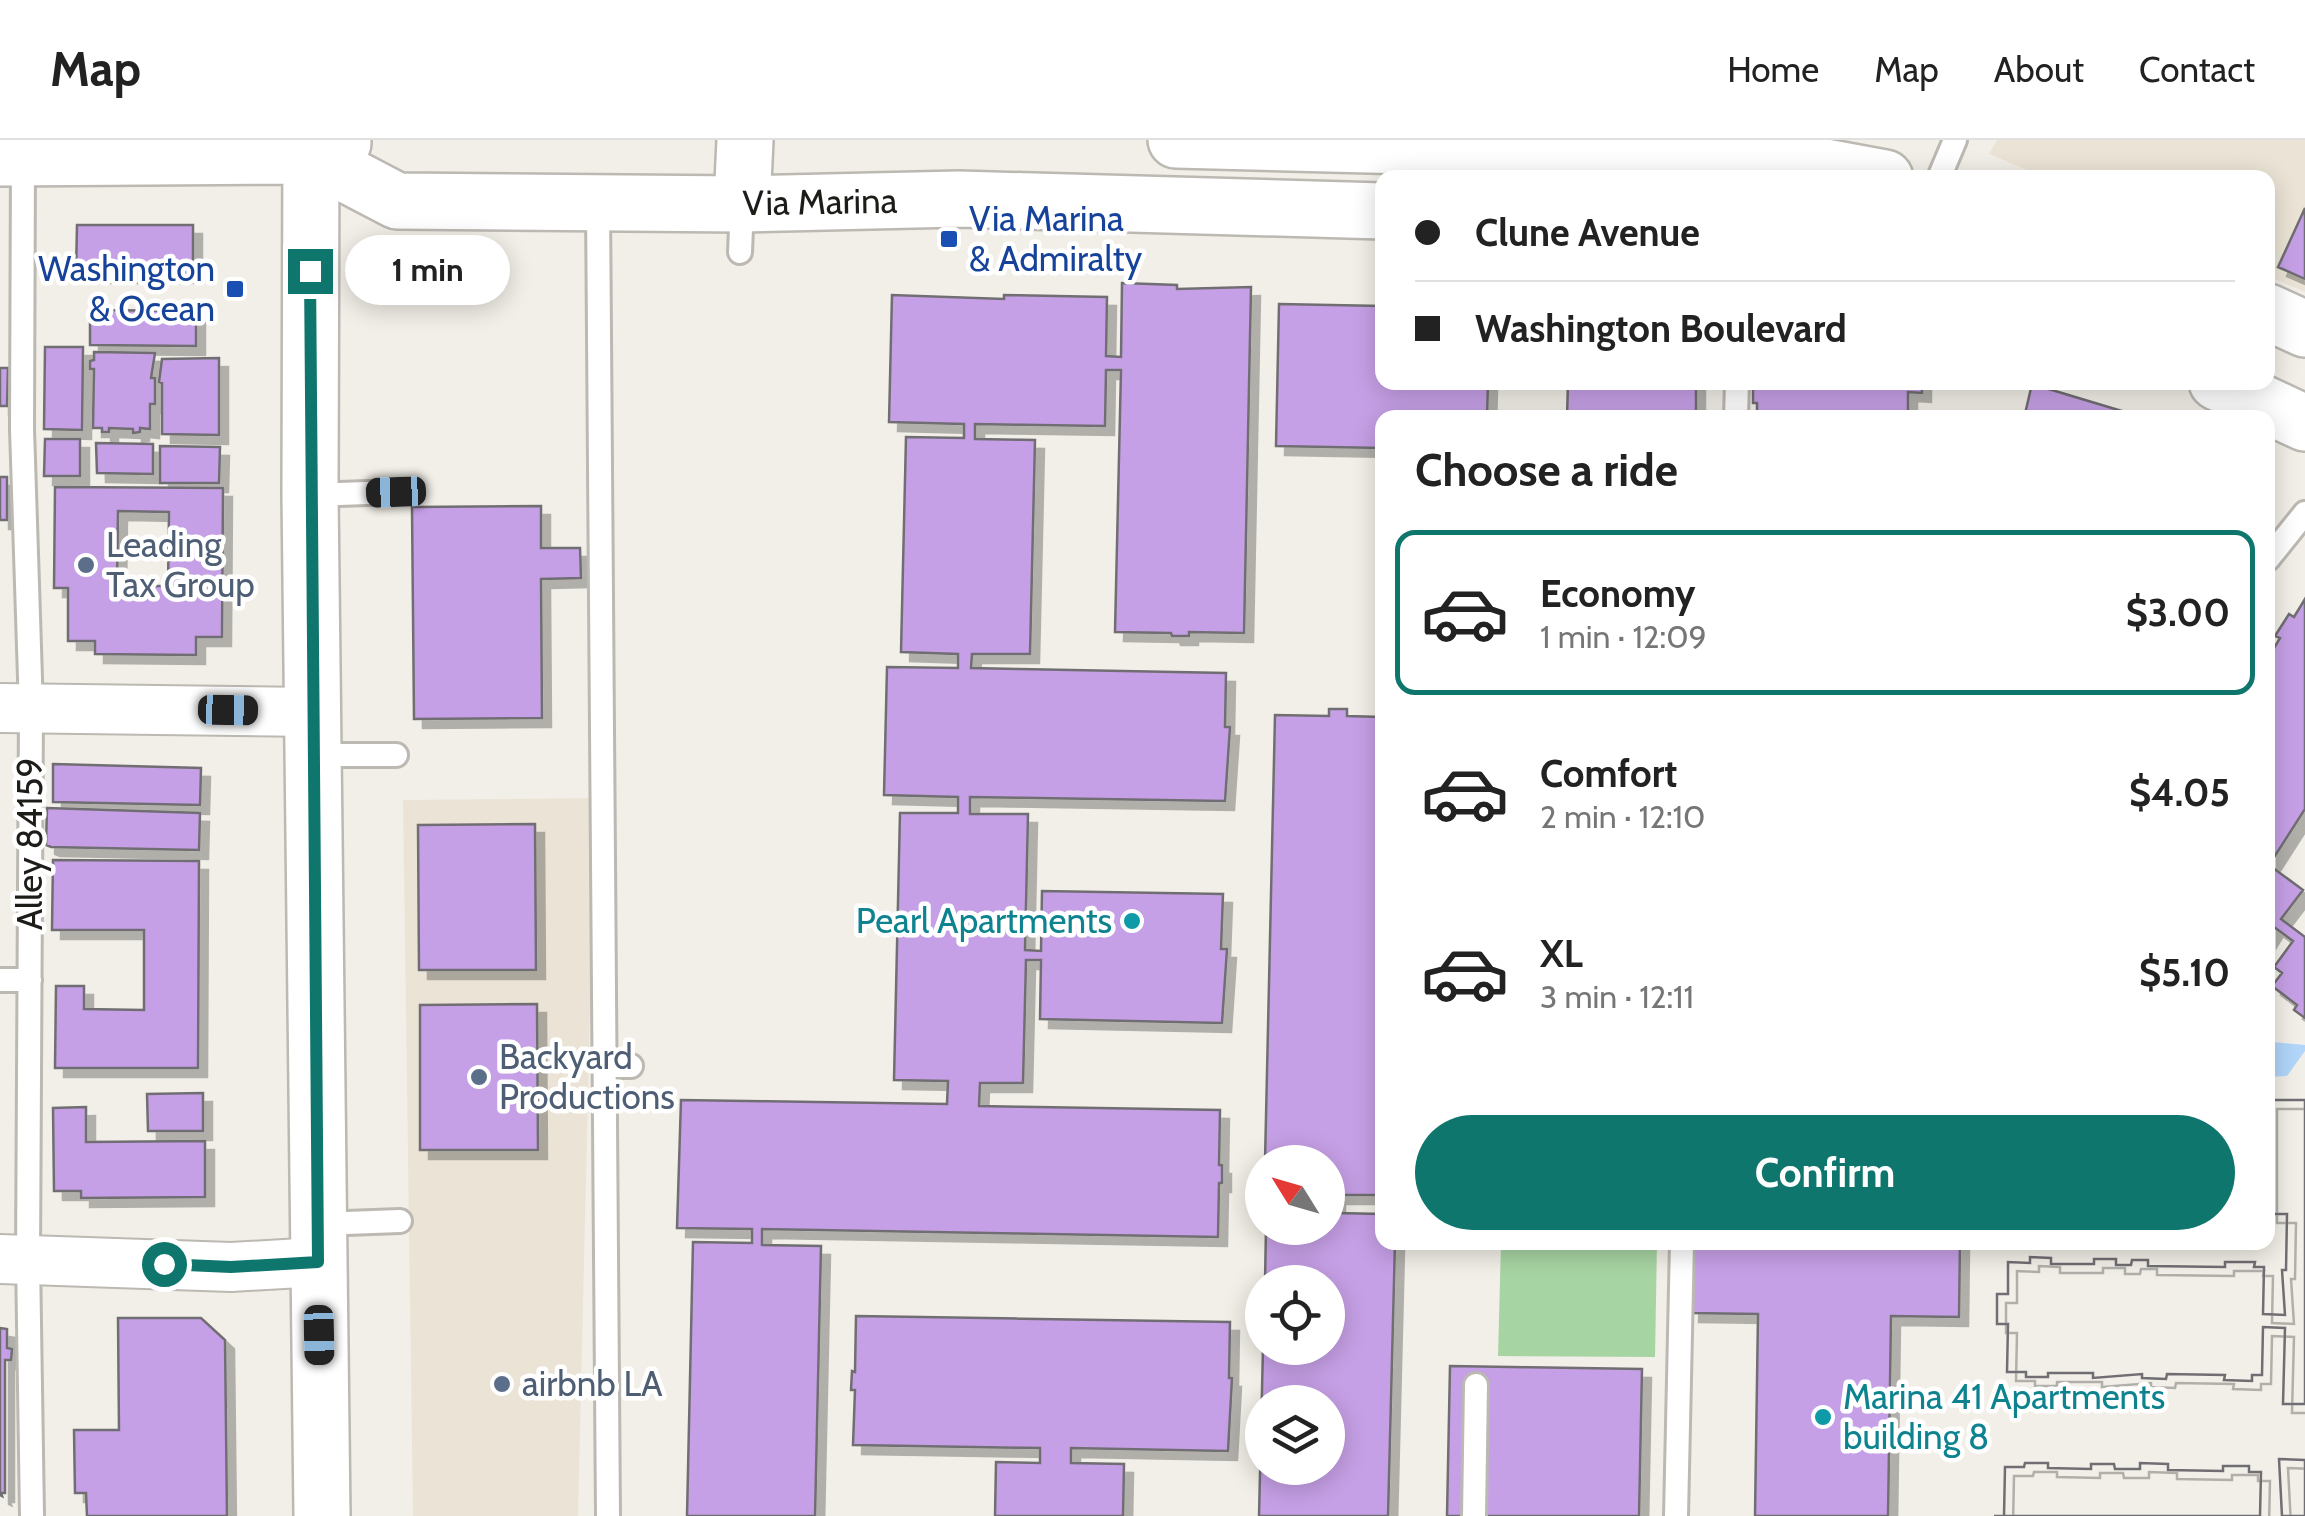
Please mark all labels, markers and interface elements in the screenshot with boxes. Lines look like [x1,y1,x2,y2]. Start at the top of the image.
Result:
text: Map [50,40,141,98]
text: Home [1727,48,1819,91]
text: Map [1874,48,1939,91]
text: About [1994,48,2084,91]
text: Contact [2139,48,2255,91]
street label: Via Marina [742,179,898,224]
place label: Via Marina & Admiralty [969,197,1142,280]
text: Clune Avenue [1475,209,1700,256]
marker: Via Marina & Admiralty [938,228,960,250]
callout: 1 min [345,236,510,306]
place label: Washington & Ocean [38,247,215,330]
route end [288,249,333,294]
text: 1 min [391,250,464,289]
marker: Washington & Ocean [224,278,246,300]
text: Washington Boulevard [1475,305,1847,352]
text: Choose a ride [1415,443,1678,497]
car [365,476,427,508]
place label: Leading Tax Group [106,523,255,606]
marker: Leading Tax Group [75,554,97,576]
icon: car [1420,568,1510,658]
text: Economy [1540,570,1695,617]
text: $3.00 [2126,589,2230,636]
text: 1 min · 12:09 [1540,617,1707,656]
car [198,694,258,726]
icon: car [1420,748,1510,838]
text: Comfort [1540,750,1677,797]
street label: Alley 84159 [8,758,51,930]
text: $4.05 [2129,769,2230,816]
text: 2 min · 12:10 [1540,797,1705,836]
place label: Pearl Apartments [856,899,1112,942]
marker: Pearl Apartments [1121,910,1143,932]
icon: car [1420,928,1510,1018]
text: XL [1540,930,1583,977]
text: $5.10 [2139,949,2230,996]
text: 3 min · 12:11 [1540,977,1694,1016]
place label: Backyard Productions [499,1035,675,1118]
marker: Backyard Productions [468,1066,490,1088]
button: Confirm [1415,1115,2235,1230]
north arrow [1245,1145,1345,1245]
map controls [1245,1145,1345,1485]
route start [142,1242,187,1287]
button: locate [1245,1265,1345,1365]
car [303,1305,335,1365]
place label: airbnb LA [522,1362,663,1405]
marker: airbnb LA [491,1373,513,1395]
place label: Marina 41 Apartments building 8 [1843,1375,2165,1458]
button: layers [1245,1385,1345,1485]
marker: Marina 41 Apartments building 8 [1812,1406,1834,1428]

